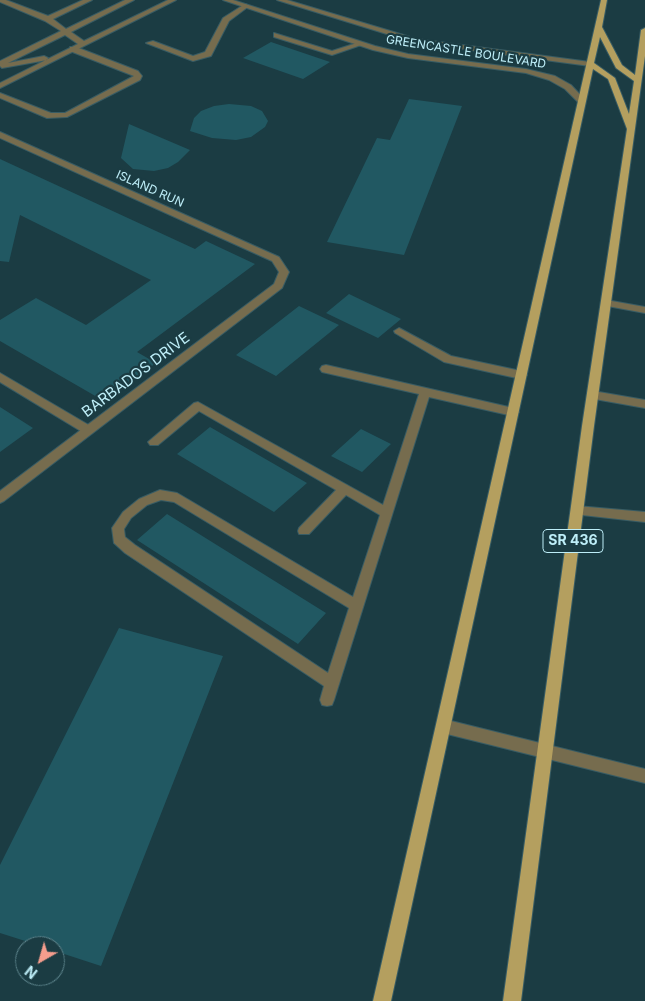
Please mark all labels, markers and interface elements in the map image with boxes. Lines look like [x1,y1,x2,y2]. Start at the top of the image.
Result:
street label: GREENCASTLE BOULEVARD [385,32,547,72]
street label: ISLAND RUN [114,168,186,210]
street label: BARBADOS DRIVE [79,329,193,421]
road number: SR 436 [543,530,603,552]
north arrow [15,936,65,986]
text: N [22,962,41,982]

